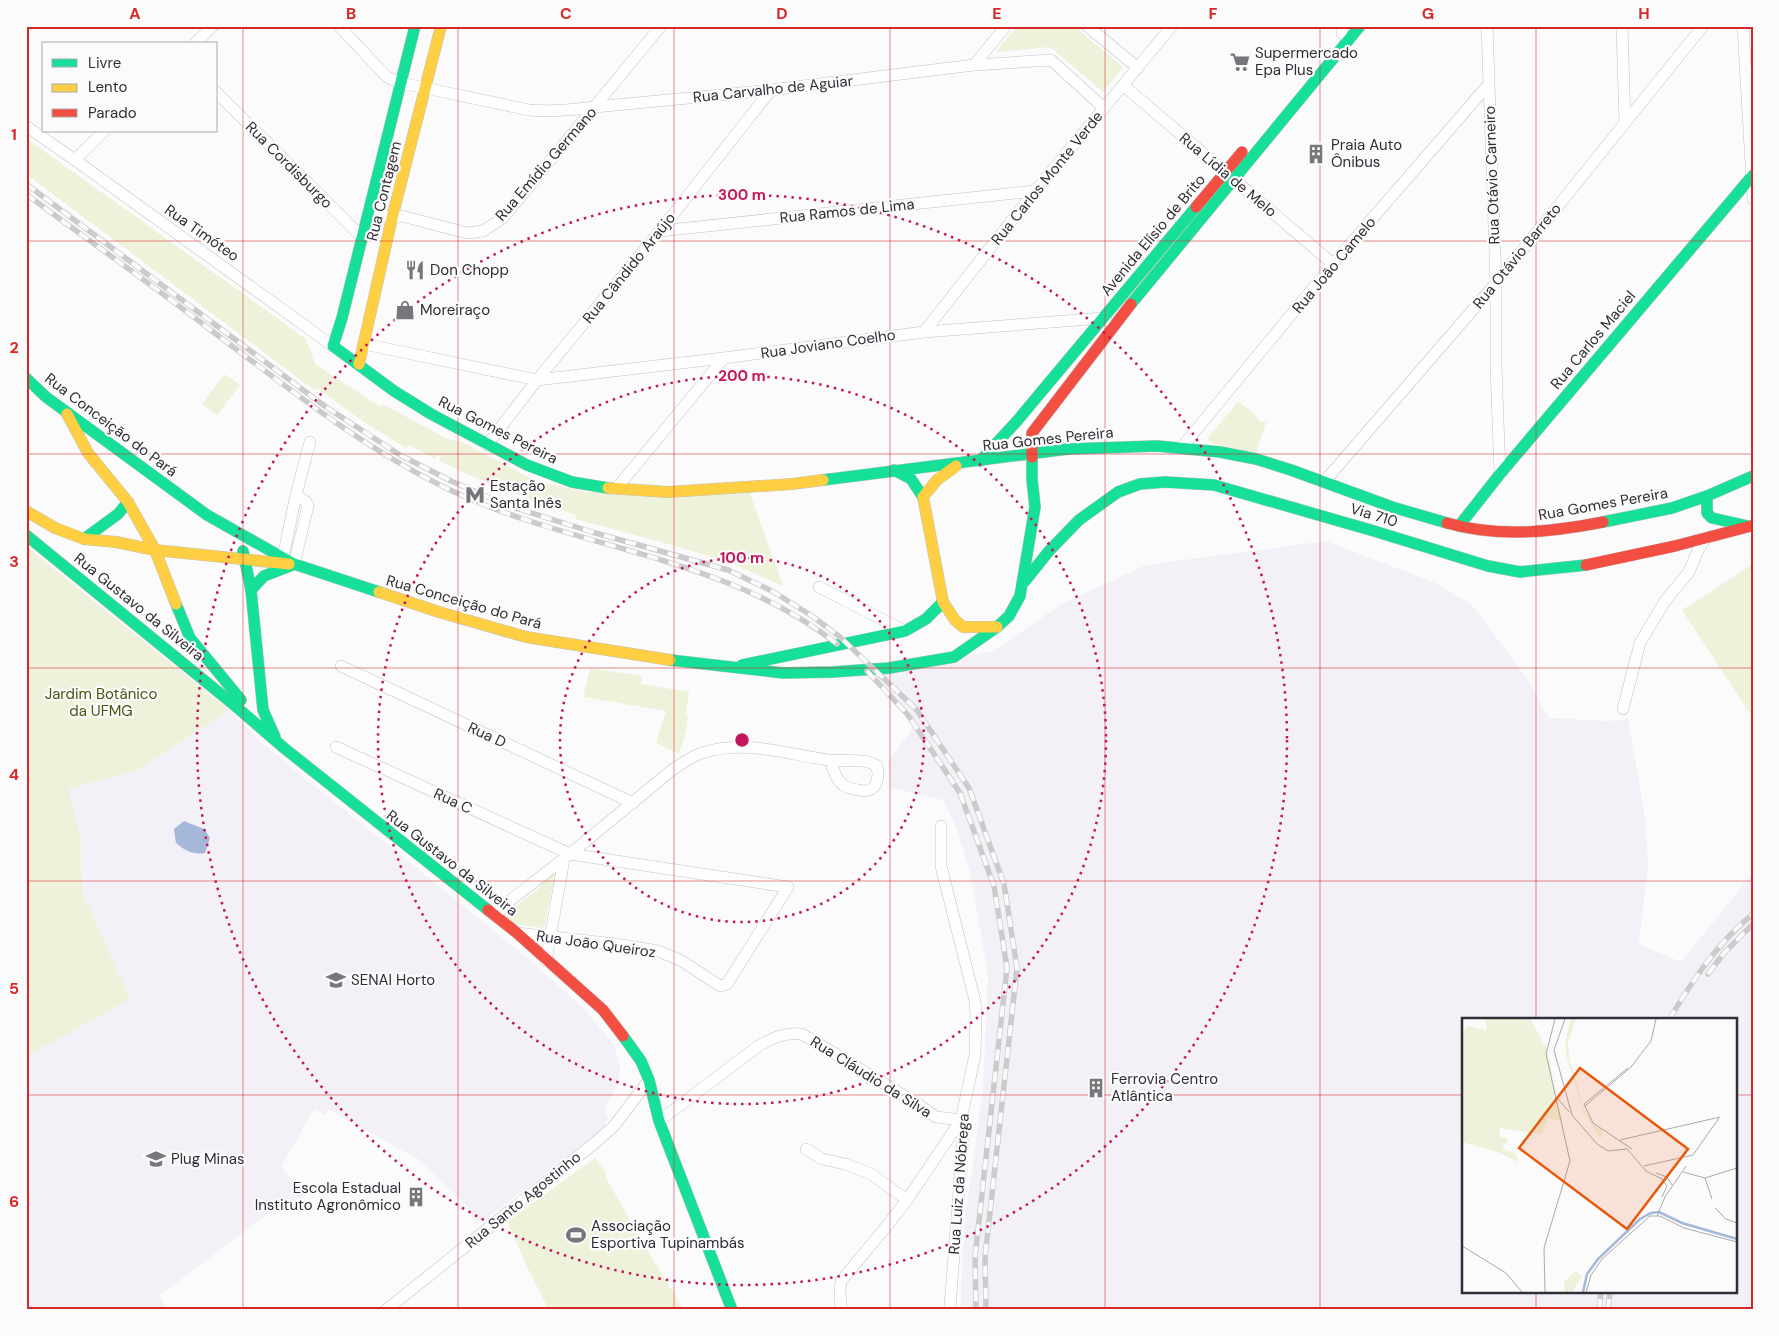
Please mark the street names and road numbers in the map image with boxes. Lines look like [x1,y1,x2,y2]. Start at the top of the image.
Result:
street label: Rua Carvalho de Aguiar [692,71,854,107]
street label: Rua Emídio Germano [491,103,601,225]
street label: Rua Otávio Carneiro [1480,105,1504,245]
street label: Rua Carlos Monte Verde [987,107,1107,249]
street label: Rua Cordisburgo [241,117,337,213]
street label: Rua Lídia de Melo [1175,128,1281,222]
street label: Rua Contagem [362,139,406,243]
street label: Avenida Elísio de Brito [1096,170,1210,300]
street label: Rua Ramos de Lima [779,194,915,228]
street label: Rua Otávio Barreto [1468,199,1566,313]
street label: Rua Timóteo [161,200,243,266]
street label: Rua Cândido Araújo [578,208,680,328]
street label: Rua João Camelo [1288,212,1380,317]
street label: Rua Carlos Maciel [1546,287,1640,393]
street label: Rua Joviano Coelho [759,325,897,363]
street label: Rua Conceição do Pará [41,369,181,481]
street label: Rua Gomes Pereira [435,391,561,469]
street label: Rua Gomes Pereira [982,422,1114,456]
street label: Rua Gomes Pereira [1537,483,1669,525]
street label: Via 710 [1348,498,1400,532]
street label: Rua Gustavo da Silveira [70,548,208,666]
street label: Rua Conceição do Pará [384,570,544,634]
street label: Rua D [465,717,509,753]
street label: Rua C [430,783,476,819]
street label: Rua Gustavo da Silveira [382,805,522,921]
street label: Rua João Queiroz [535,926,657,962]
street label: Rua Cláudio da Silva [807,1032,935,1122]
street label: Rua Luiz da Nóbrega [944,1113,974,1255]
street label: Rua Santo Agostinho [461,1147,585,1253]

